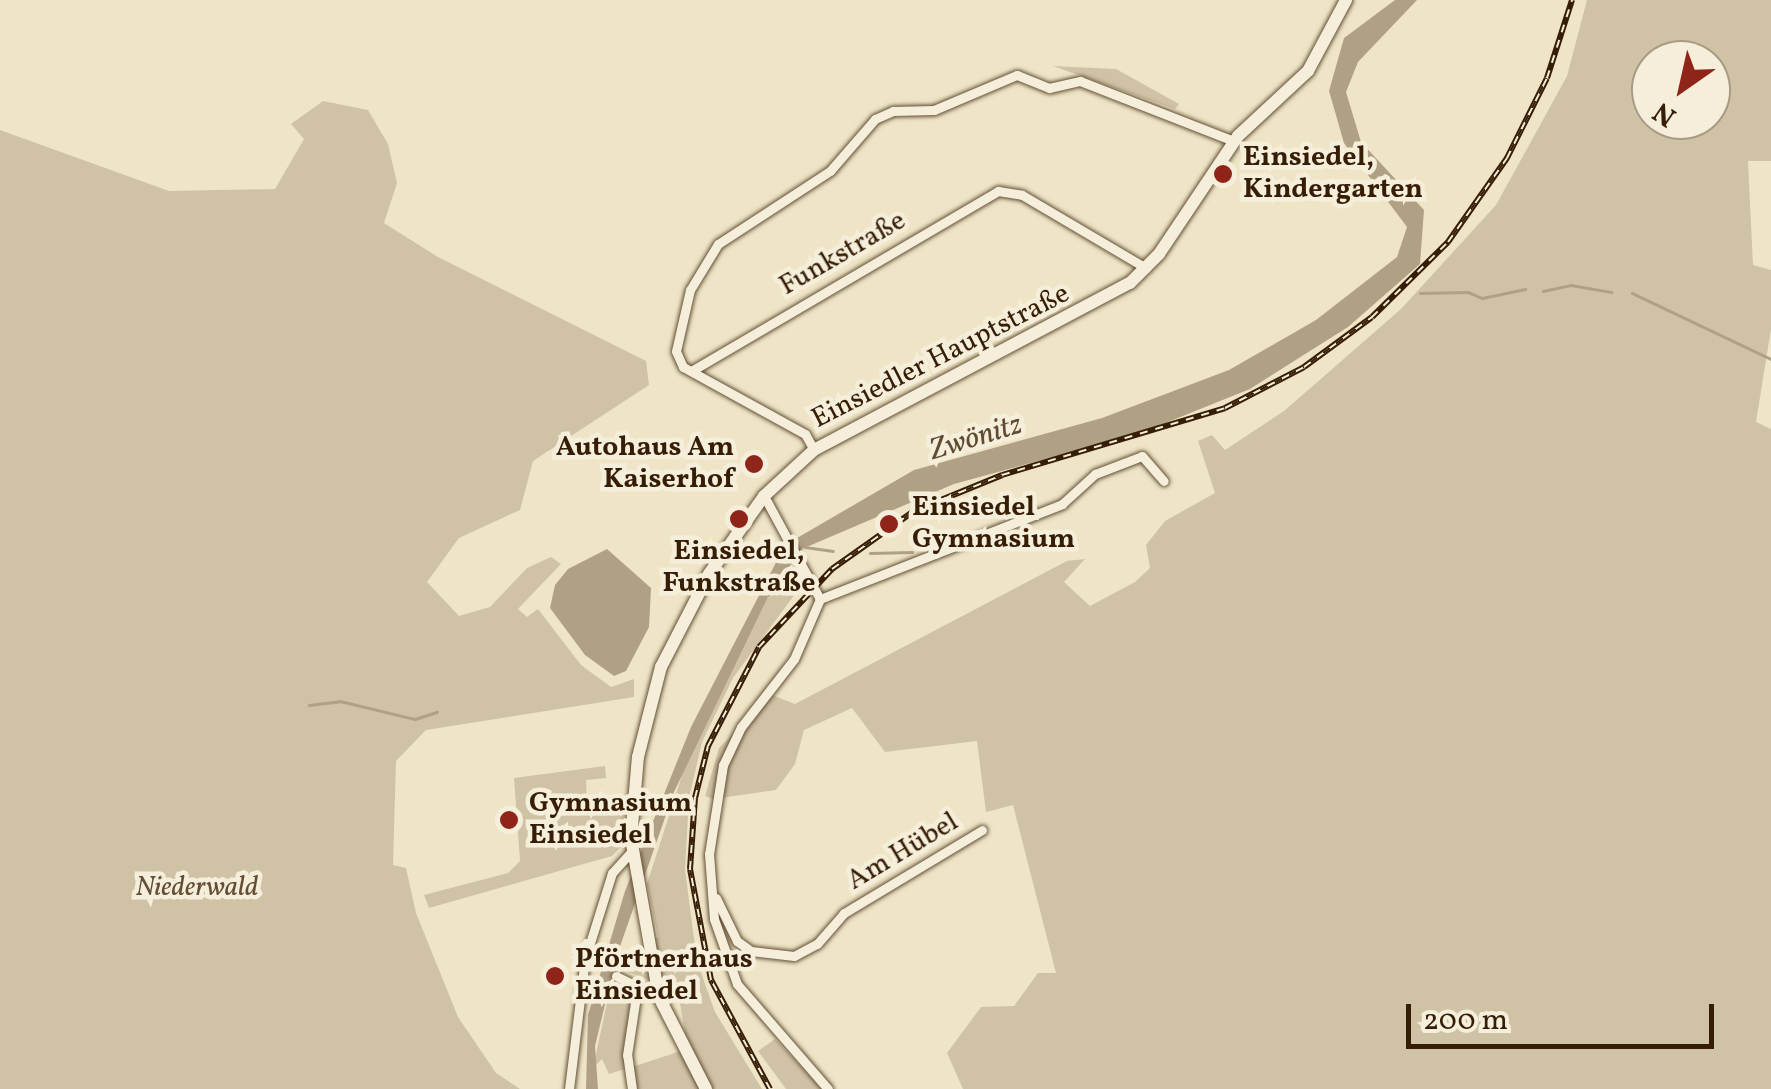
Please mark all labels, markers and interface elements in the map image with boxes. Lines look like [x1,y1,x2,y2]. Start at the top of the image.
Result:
north arrow [1631,40,1731,140]
text: N [1646,92,1684,135]
place label: Einsiedel, Kindergarten [1243,141,1423,207]
marker: Einsiedel, Kindergarten [1212,163,1234,185]
street label: Funkstraße [774,204,912,304]
street label: Einsiedler Hauptstraße [807,277,1075,437]
water label: Zwönitz [926,407,1026,469]
place label: Autohaus Am Kaiserhof [556,431,734,497]
marker: Autohaus Am Kaiserhof [743,453,765,475]
place label: Einsiedel Gymnasium [912,491,1075,557]
marker: Einsiedel, Funkstraße [728,508,750,530]
marker: Einsiedel Gymnasium [876,511,902,537]
place label: Einsiedel, Funkstraße [662,535,816,601]
place label: Gymnasium Einsiedel [529,787,692,853]
street label: Am Hübel [841,806,965,898]
marker: Gymnasium Einsiedel [498,809,520,831]
park label: Niederwald [135,871,259,905]
place label: Pförtnerhaus Einsiedel [575,943,753,1009]
marker: Pförtnerhaus Einsiedel [544,965,566,987]
scale bar [1411,984,1718,1046]
text: 200 m [1423,1000,1508,1042]

